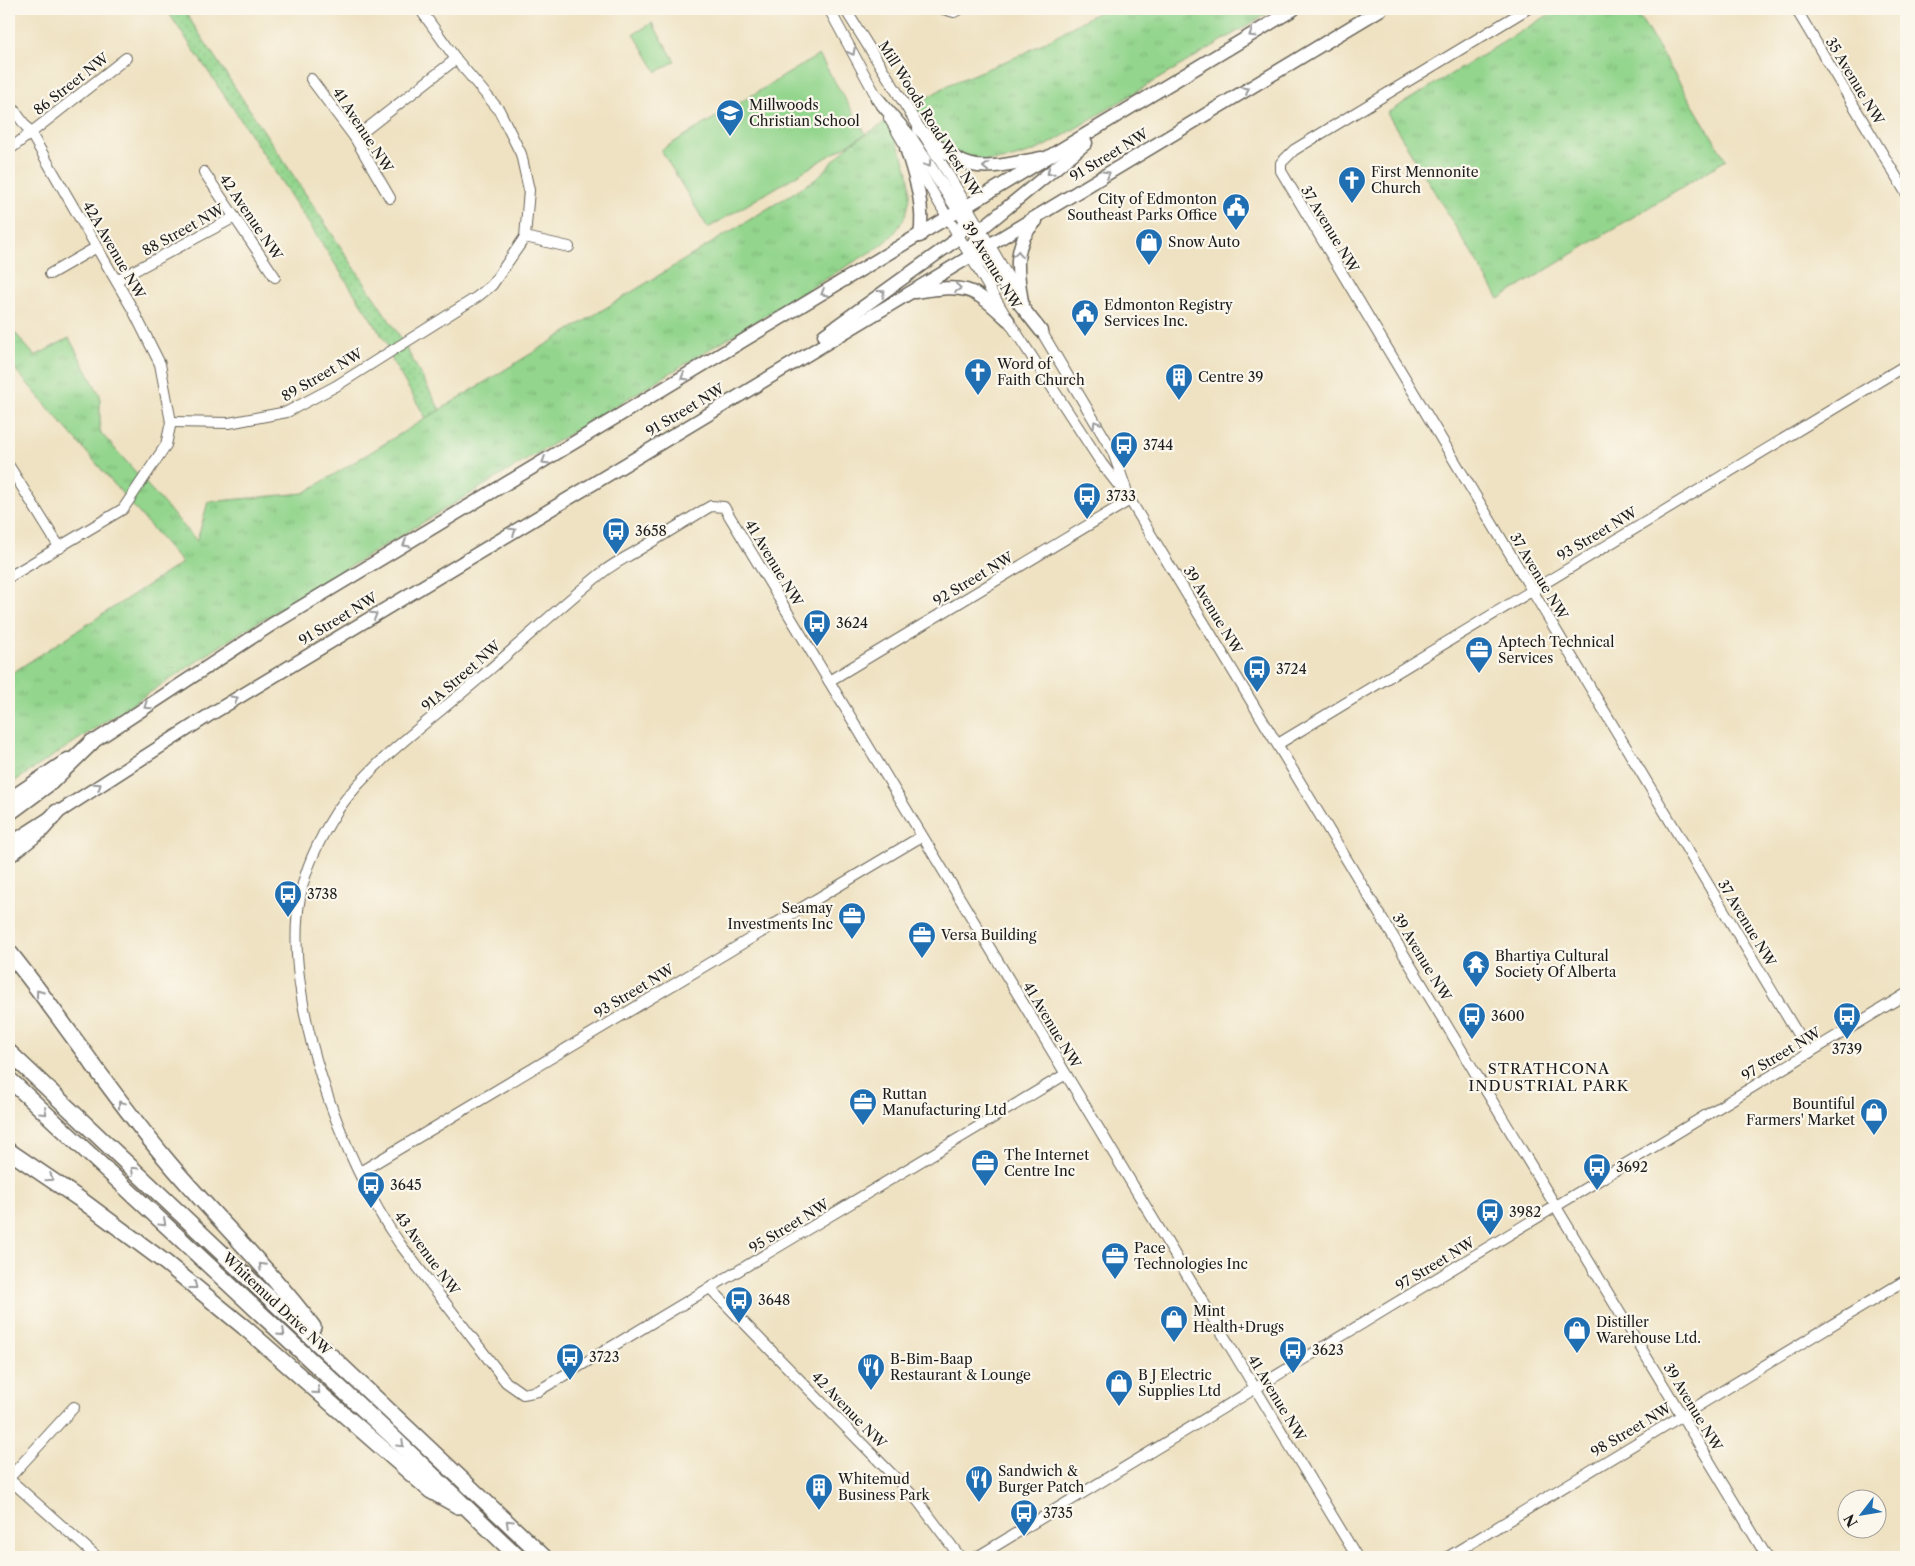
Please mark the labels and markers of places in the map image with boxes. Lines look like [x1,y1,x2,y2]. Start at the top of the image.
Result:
place label: Millwoods Christian School [749,96,860,130]
school or university icon: Millwoods Christian School [715,98,745,137]
place label: First Mennonite Church [1371,163,1479,197]
church icon: First Mennonite Church [1337,165,1367,204]
place label: City of Edmonton Southeast Parks Office [1067,190,1217,224]
public building icon: City of Edmonton Southeast Parks Office [1221,192,1251,231]
shop icon: Snow Auto [1134,227,1164,266]
place label: Snow Auto [1168,233,1240,251]
place label: Edmonton Registry Services Inc. [1104,296,1233,330]
public building icon: Edmonton Registry Services Inc. [1070,298,1100,337]
place label: Word of Faith Church [996,355,1085,389]
church icon: Word of Faith Church [963,357,993,396]
building icon: Centre 39 [1164,362,1194,401]
place label: Centre 39 [1198,368,1264,386]
bus stop icon: 3744 [1109,430,1139,469]
place label: 3744 [1143,436,1173,454]
bus stop icon: 3733 [1072,481,1102,520]
place label: 3733 [1106,487,1136,505]
bus stop icon: 3658 [601,516,631,555]
place label: 3658 [635,522,667,540]
bus stop icon: 3624 [802,608,832,647]
place label: 3624 [836,614,868,632]
place label: Aptech Technical Services [1497,633,1614,667]
office icon: Aptech Technical Services [1464,635,1494,674]
bus stop icon: 3724 [1242,654,1272,693]
place label: 3724 [1276,660,1307,678]
bus stop icon: 3738 [273,879,303,918]
place label: 3738 [307,885,338,903]
place label: Seamay Investments Inc [728,899,833,933]
office icon: Seamay Investments Inc [837,901,867,940]
office icon: Versa Building [907,920,937,959]
place label: Versa Building [940,926,1037,944]
place label: Bhartiya Cultural Society Of Alberta [1495,947,1617,981]
temple icon: Bhartiya Cultural Society Of Alberta [1461,949,1491,988]
bus stop icon: 3600 [1457,1001,1487,1040]
bus stop icon: 3739 [1832,1001,1862,1040]
place label: 3600 [1491,1007,1525,1025]
place label: 3739 [1832,1040,1862,1058]
place label: Ruttan Manufacturing Ltd [882,1085,1007,1119]
office icon: Ruttan Manufacturing Ltd [848,1087,878,1126]
place label: Bountiful Farmers' Market [1746,1095,1855,1129]
shop icon: Bountiful Farmers' Market [1859,1097,1889,1136]
place label: The Internet Centre Inc [1004,1146,1089,1180]
office icon: The Internet Centre Inc [970,1148,1000,1187]
bus stop icon: 3692 [1582,1152,1612,1191]
place label: 3692 [1616,1158,1648,1176]
bus stop icon: 3645 [356,1170,386,1209]
place label: 3645 [390,1176,422,1194]
bus stop icon: 3982 [1475,1197,1505,1236]
place label: 3982 [1509,1203,1541,1221]
place label: Pace Technologies Inc [1134,1239,1248,1273]
office icon: Pace Technologies Inc [1100,1241,1130,1280]
bus stop icon: 3648 [724,1285,754,1324]
place label: 3648 [758,1291,790,1309]
place label: Mint Health+Drugs [1193,1302,1284,1336]
shop icon: Mint Health+Drugs [1159,1304,1189,1343]
place label: Distiller Warehouse Ltd. [1595,1313,1701,1347]
shop icon: Distiller Warehouse Ltd. [1562,1315,1592,1354]
bus stop icon: 3623 [1278,1335,1308,1374]
place label: 3623 [1312,1341,1344,1359]
bus stop icon: 3723 [555,1342,585,1381]
place label: 3723 [589,1348,619,1366]
place label: B-Bim-Baap Restaurant & Lounge [890,1350,1031,1384]
restaurant icon: B-Bim-Baap Restaurant & Lounge [856,1352,886,1391]
place label: B J Electric Supplies Ltd [1138,1366,1221,1400]
shop icon: B J Electric Supplies Ltd [1104,1368,1134,1407]
place label: Sandwich & Burger Patch [998,1462,1084,1496]
restaurant icon: Sandwich & Burger Patch [964,1464,994,1503]
place label: Whitemud Business Park [837,1470,931,1504]
building icon: Whitemud Business Park [804,1472,834,1511]
bus stop icon: 3735 [1009,1498,1039,1537]
place label: 3735 [1043,1504,1073,1522]

